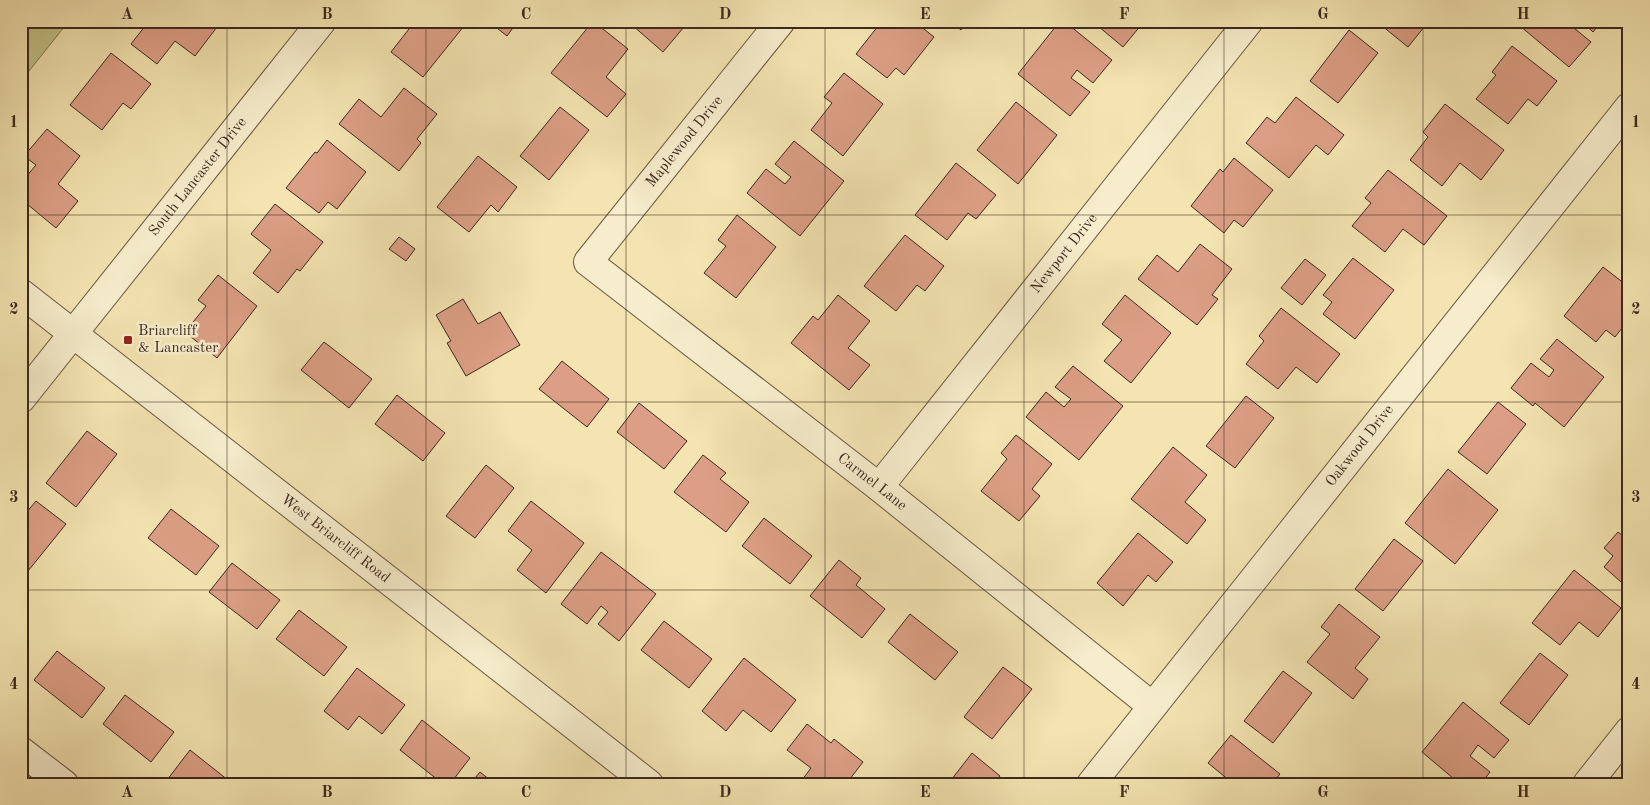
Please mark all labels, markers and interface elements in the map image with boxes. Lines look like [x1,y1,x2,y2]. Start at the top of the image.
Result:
text: A [121,7,133,23]
text: B [321,7,333,23]
text: C [521,7,531,23]
text: D [719,7,731,23]
text: E [919,7,931,23]
text: F [1119,7,1130,23]
text: G [1317,7,1329,23]
text: H [1516,7,1530,23]
street label: Maplewood Drive [644,93,726,190]
text: 1 [9,115,19,131]
street label: South Lancaster Drive [146,115,250,239]
text: 1 [1631,115,1641,131]
street label: Newport Drive [1028,211,1100,296]
text: 2 [9,302,19,318]
text: 2 [1631,302,1641,318]
place label: Briarcliff & Lancaster [138,324,218,356]
marker: Briarcliff & Lancaster [122,334,134,346]
street label: Oakwood Drive [1323,402,1397,489]
street label: Carmel Lane [835,450,910,514]
text: 3 [9,490,19,506]
text: 3 [1631,490,1641,506]
street label: West Briarcliff Road [278,492,393,586]
text: 4 [9,677,19,693]
text: 4 [1631,677,1641,693]
text: A [121,785,133,801]
text: B [321,785,333,801]
text: C [521,785,531,801]
text: D [719,785,731,801]
text: E [919,785,931,801]
text: F [1119,785,1130,801]
text: G [1317,785,1329,801]
text: H [1516,785,1530,801]

